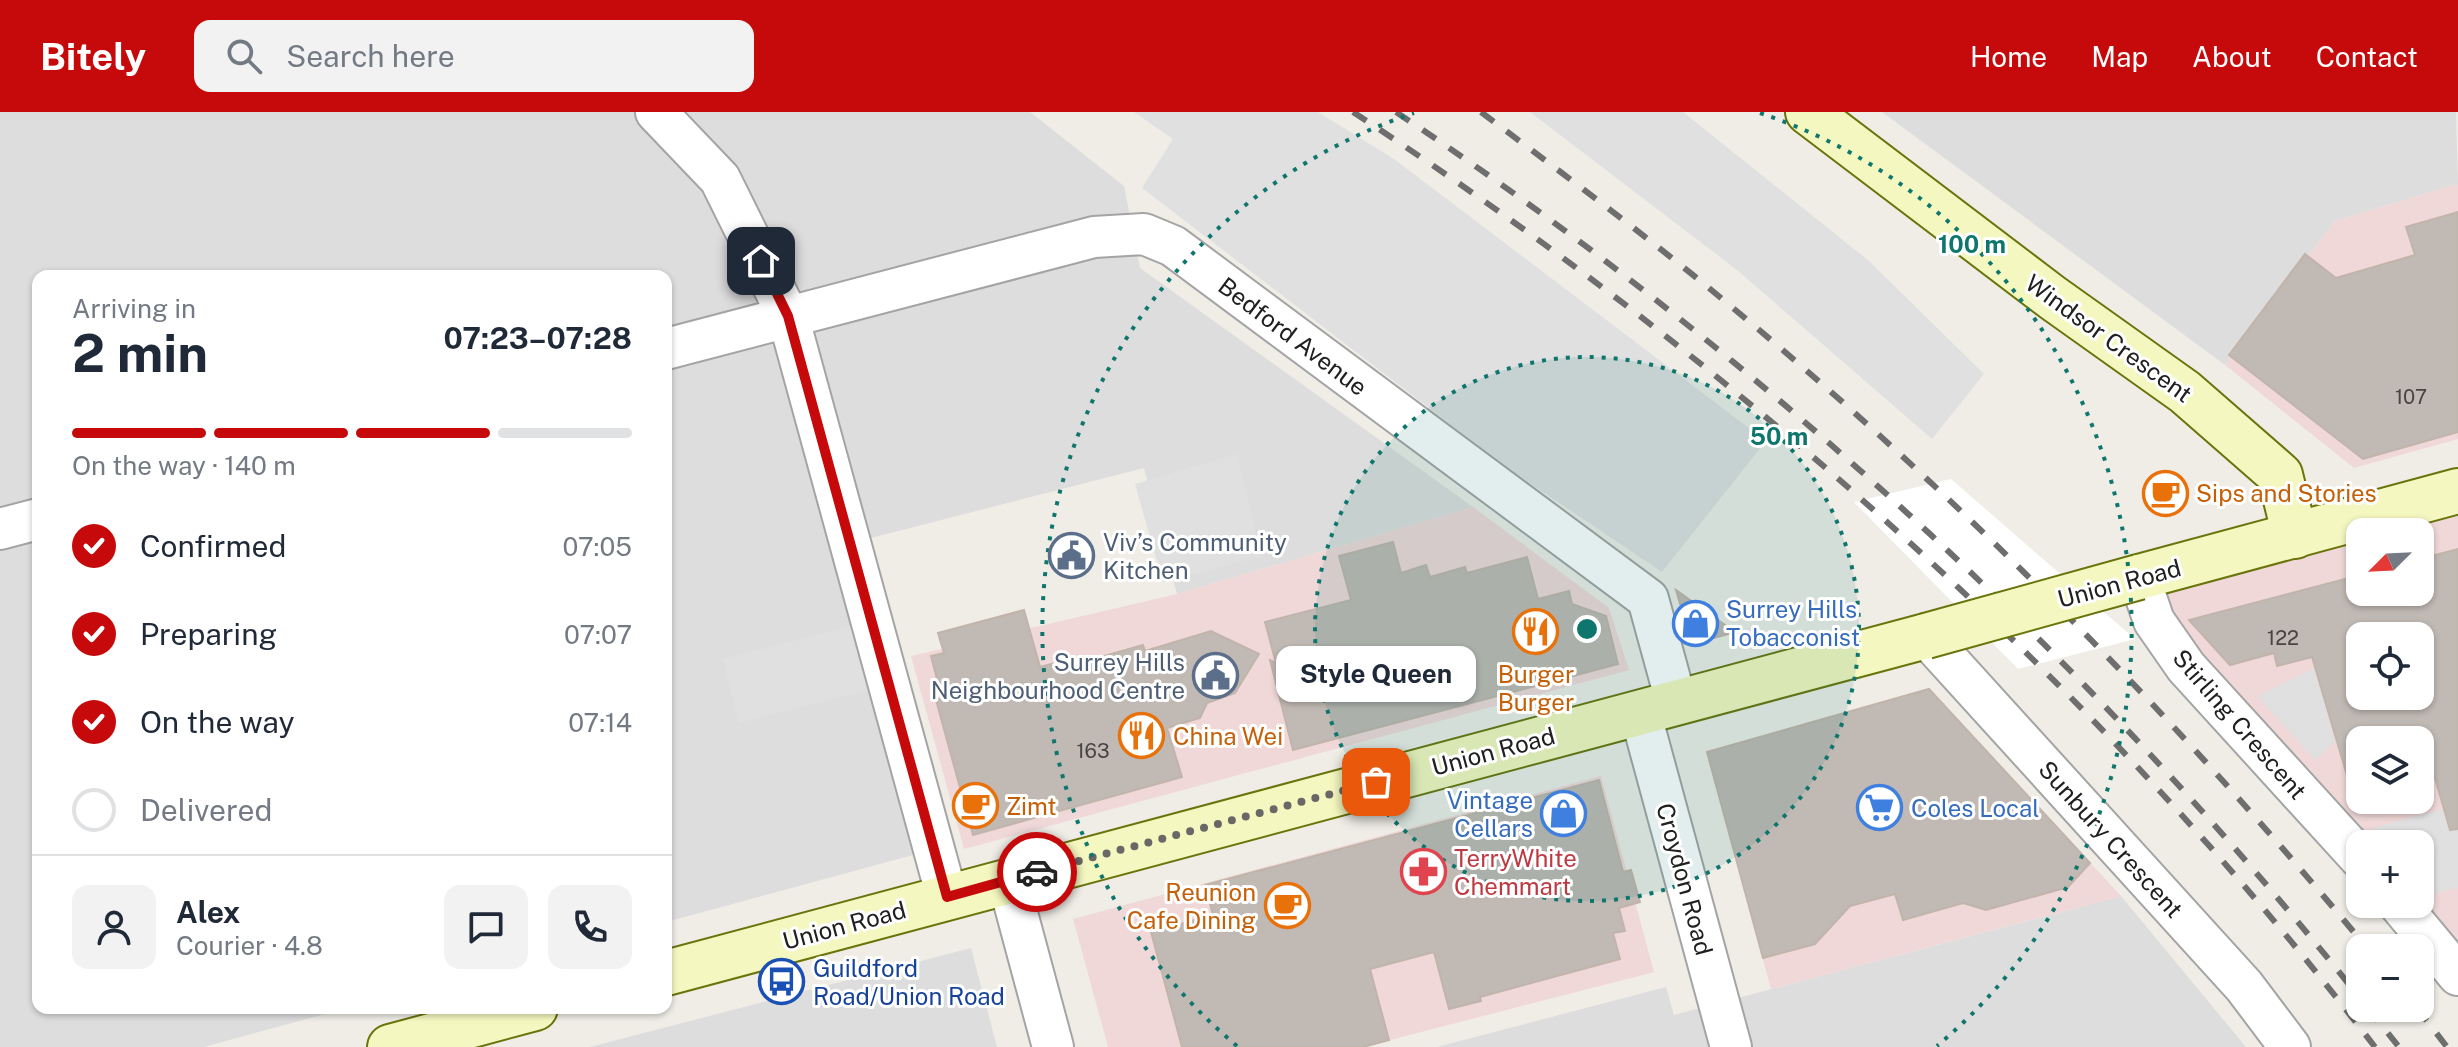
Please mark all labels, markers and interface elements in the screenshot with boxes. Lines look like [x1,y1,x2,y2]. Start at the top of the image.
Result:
search box [194,20,754,92]
text: Bitely [40,34,146,79]
icon: search [222,34,266,78]
text: Search here [286,38,455,74]
text: Home [1970,40,2047,73]
text: Map [2091,40,2148,73]
text: About [2192,40,2272,73]
text: Contact [2316,40,2418,73]
pin [727,227,795,295]
text: 100 m [1938,230,2006,258]
icon: home [739,239,783,283]
street label: Windsor Crescent [2020,268,2198,408]
street label: Bedford Avenue [1213,271,1373,401]
text: Arriving in [72,293,196,324]
text: 07:23–07:28 [443,320,632,356]
text: 2 min [72,323,208,384]
house number: 107 [2395,385,2427,409]
text: 50 m [1750,422,1808,450]
text: On the way · 140 m [72,450,296,481]
cafe icon: Sips and Stories [2141,469,2189,517]
place label: Sips and Stories [2196,479,2377,507]
north arrow [2346,518,2434,606]
map controls [2346,518,2434,1022]
icon: check [72,524,116,568]
text: Confirmed [140,528,286,564]
place label: Viv’s Community Kitchen [1103,528,1287,584]
text: 07:05 [563,531,632,562]
public building icon: Viv’s Community Kitchen [1048,532,1096,580]
street label: Union Road [2054,553,2184,613]
place label: Surrey Hills Tobacconist [1726,595,1860,651]
shop icon: Surrey Hills Tobacconist [1671,599,1719,647]
restaurant icon: Burger Burger [1512,608,1560,656]
icon: check [72,612,116,656]
centre of rings [1573,615,1601,643]
text: Preparing [140,616,277,652]
text: 07:07 [564,619,632,650]
button: locate [2346,622,2434,710]
house number: 122 [2267,626,2299,650]
street label: Stirling Crescent [2167,644,2313,804]
callout: Style Queen [1276,646,1476,702]
place label: Surrey Hills Neighbourhood Centre [931,648,1185,704]
public building icon: Surrey Hills Neighbourhood Centre [1192,652,1240,700]
text: Style Queen [1300,658,1452,689]
place label: Burger Burger [1498,660,1574,716]
icon: check [72,700,116,744]
text: On the way [140,704,294,740]
text: 07:14 [568,707,632,738]
restaurant icon: China Wei [1118,712,1166,760]
street label: Union Road [1428,721,1558,781]
place label: China Wei [1173,722,1283,750]
button: layers [2346,726,2434,814]
house number: 163 [1076,739,1110,763]
pin [1342,748,1410,816]
street label: Sunbury Crescent [2033,755,2189,923]
icon: bag [1354,760,1398,804]
cafe icon: Zimt [951,782,999,830]
supermarket icon: Coles Local [1856,784,1904,832]
place label: Vintage Cellars [1447,786,1533,842]
shop icon: Vintage Cellars [1540,790,1588,838]
text: Delivered [140,792,272,828]
place label: Zimt [1006,792,1057,820]
place label: Coles Local [1911,794,2040,822]
street label: Croydon Road [1651,800,1719,958]
button: + [2346,830,2434,918]
courier [997,832,1077,912]
place label: TerryWhite Chemmart [1454,844,1577,900]
pharmacy icon: TerryWhite Chemmart [1399,848,1447,896]
icon: car [1015,850,1059,894]
place label: Reunion Cafe Dining [1127,878,1256,934]
cafe icon: Reunion Cafe Dining [1263,882,1311,930]
button: person [72,885,156,969]
button: chat [444,885,528,969]
button: phone [548,885,632,969]
text: Alex [176,894,240,930]
street label: Union Road [779,895,909,955]
text: Courier · 4.8 [176,930,323,961]
button: − [2346,934,2434,1022]
place label: Guildford Road/Union Road [813,954,1005,1010]
bus stop icon: Guildford Road/Union Road [758,958,806,1006]

